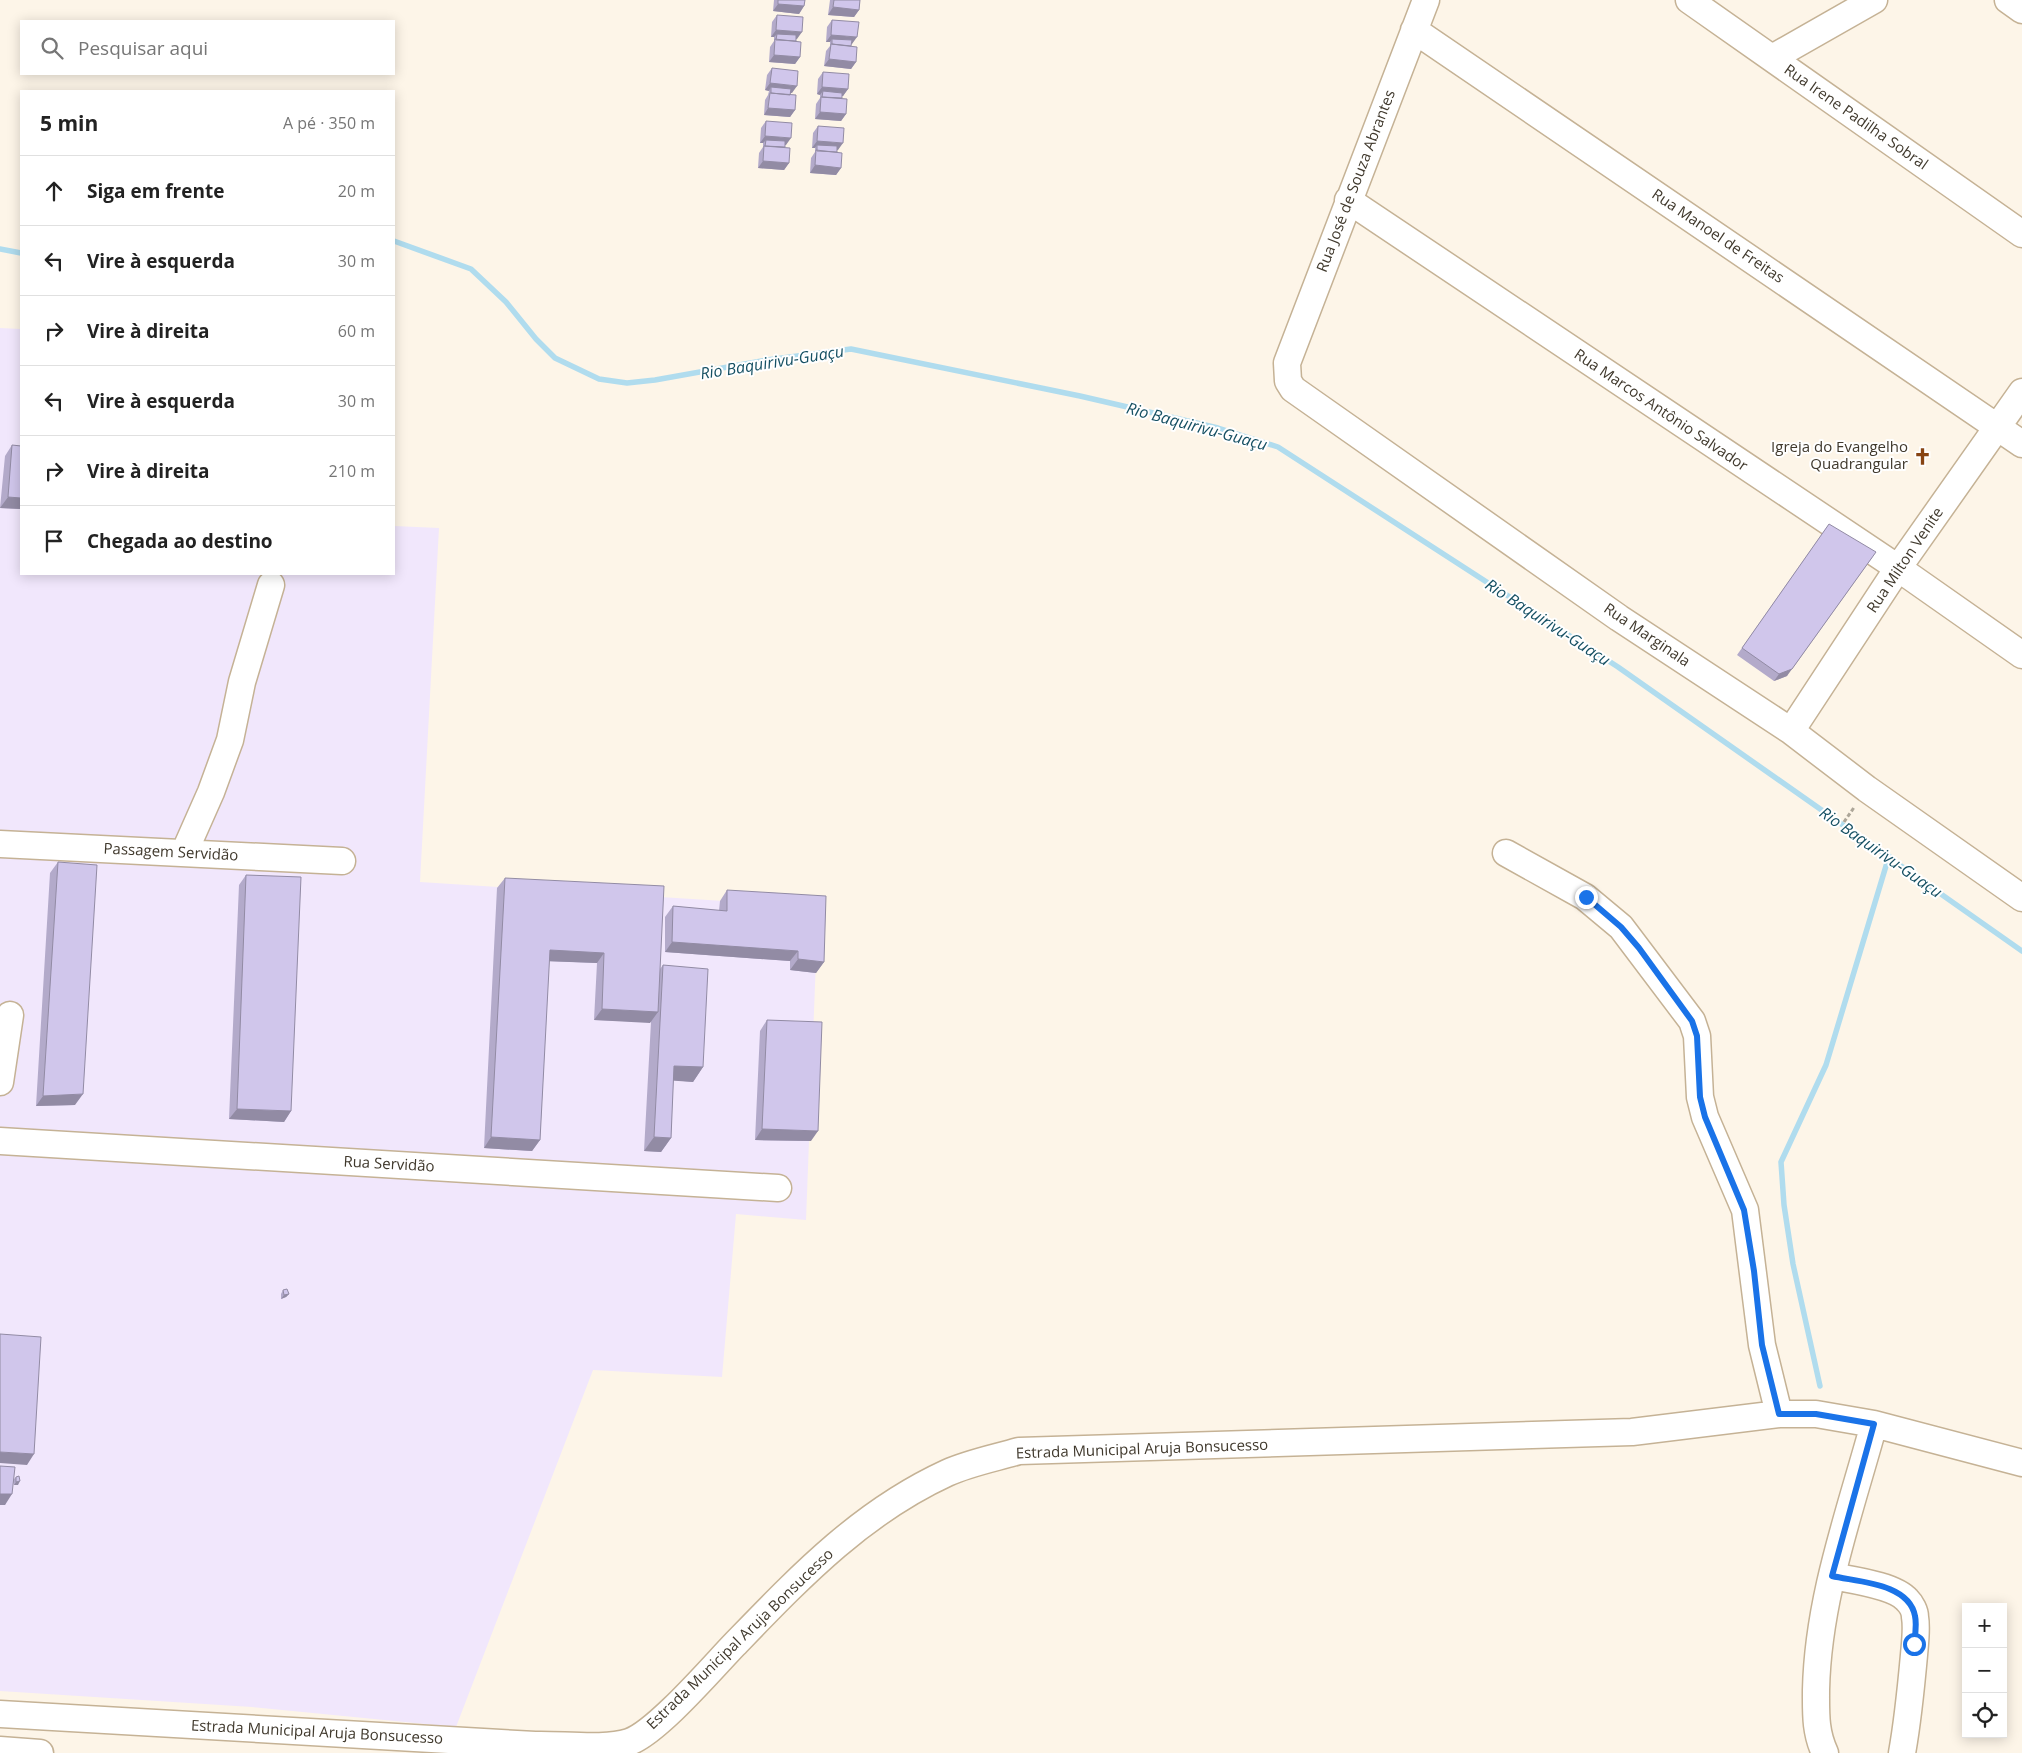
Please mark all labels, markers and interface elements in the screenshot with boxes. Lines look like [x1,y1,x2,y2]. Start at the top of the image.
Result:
search box [20,20,395,75]
icon: search [38,34,66,62]
text: Pesquisar aqui [78,35,208,61]
street label: Rua Irene Padilha Sobral [1781,59,1932,173]
street label: Rua José de Souza Abrantes [1311,87,1399,275]
text: 5 min [40,109,98,137]
text: A pé · 350 m [283,112,375,134]
icon: ahead [40,177,68,205]
text: Siga em frente [87,178,224,204]
text: 20 m [338,180,375,202]
street label: Rua Manoel de Freitas [1649,183,1789,287]
icon: left [40,247,68,275]
text: Vire à esquerda [87,248,235,274]
text: 30 m [338,250,375,272]
icon: right [40,317,68,345]
text: Vire à direita [87,318,210,344]
text: 60 m [338,320,375,342]
water label: Rio Baquirivu-Guaçu [699,340,845,384]
street label: Rua Marcos Antônio Salvador [1571,343,1752,475]
icon: left [40,387,68,415]
text: Vire à esquerda [87,388,235,414]
text: 30 m [338,390,375,412]
water label: Rio Baquirivu-Guaçu [1124,397,1270,455]
place label: Igreja do Evangelho Quadrangular [1771,436,1908,473]
church icon: Igreja do Evangelho Quadrangular [1912,446,1932,466]
icon: right [40,457,68,485]
text: Vire à direita [87,458,210,484]
text: 210 m [329,460,375,482]
street label: Rua Milton Venite [1861,503,1947,616]
icon: arrive [40,527,68,555]
text: Chegada ao destino [87,528,273,554]
water label: Rio Baquirivu-Guaçu [1481,573,1615,671]
street label: Rua Marginala [1600,598,1695,670]
water label: Rio Baquirivu-Guaçu [1815,801,1947,903]
street label: Passagem Servidão [103,837,239,865]
route end [1575,886,1598,909]
street label: Rua Servidão [343,1151,435,1175]
street label: Estrada Municipal Aruja Bonsucesso [1015,1434,1269,1462]
street label: Estrada Municipal Aruja Bonsucesso [642,1543,837,1733]
map controls [1962,1603,2007,1738]
button: + [1962,1603,2007,1648]
route start [1903,1633,1926,1656]
button: − [1962,1648,2007,1693]
button: locate [1962,1693,2007,1738]
street label: Estrada Municipal Aruja Bonsucesso [190,1714,444,1748]

